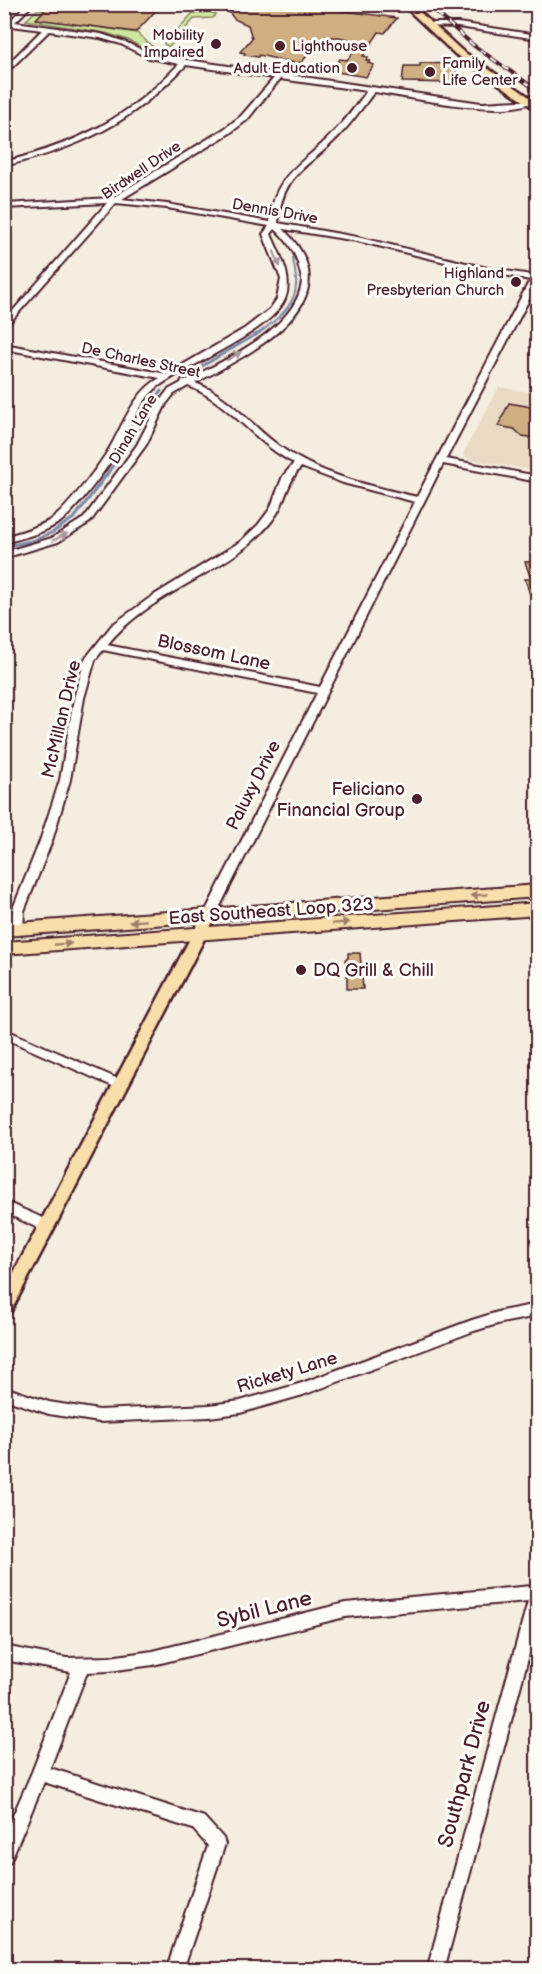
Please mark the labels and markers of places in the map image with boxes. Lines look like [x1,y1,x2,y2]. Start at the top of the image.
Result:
place label: Mobility Impaired [144,26,204,62]
marker: Mobility Impaired [209,37,223,51]
place label: Lighthouse [292,37,367,56]
marker: Lighthouse [273,39,287,53]
place label: Family Life Center [442,54,518,90]
place label: Adult Education [234,59,340,78]
marker: Adult Education [345,61,359,75]
marker: Family Life Center [423,65,437,79]
place label: Highland Presbyterian Church [366,264,504,300]
marker: Highland Presbyterian Church [509,275,523,289]
place label: Feliciano Financial Group [277,779,405,821]
marker: Feliciano Financial Group [410,792,424,806]
place label: DQ Grill & Chill [313,960,434,981]
marker: DQ Grill & Chill [294,963,308,977]

